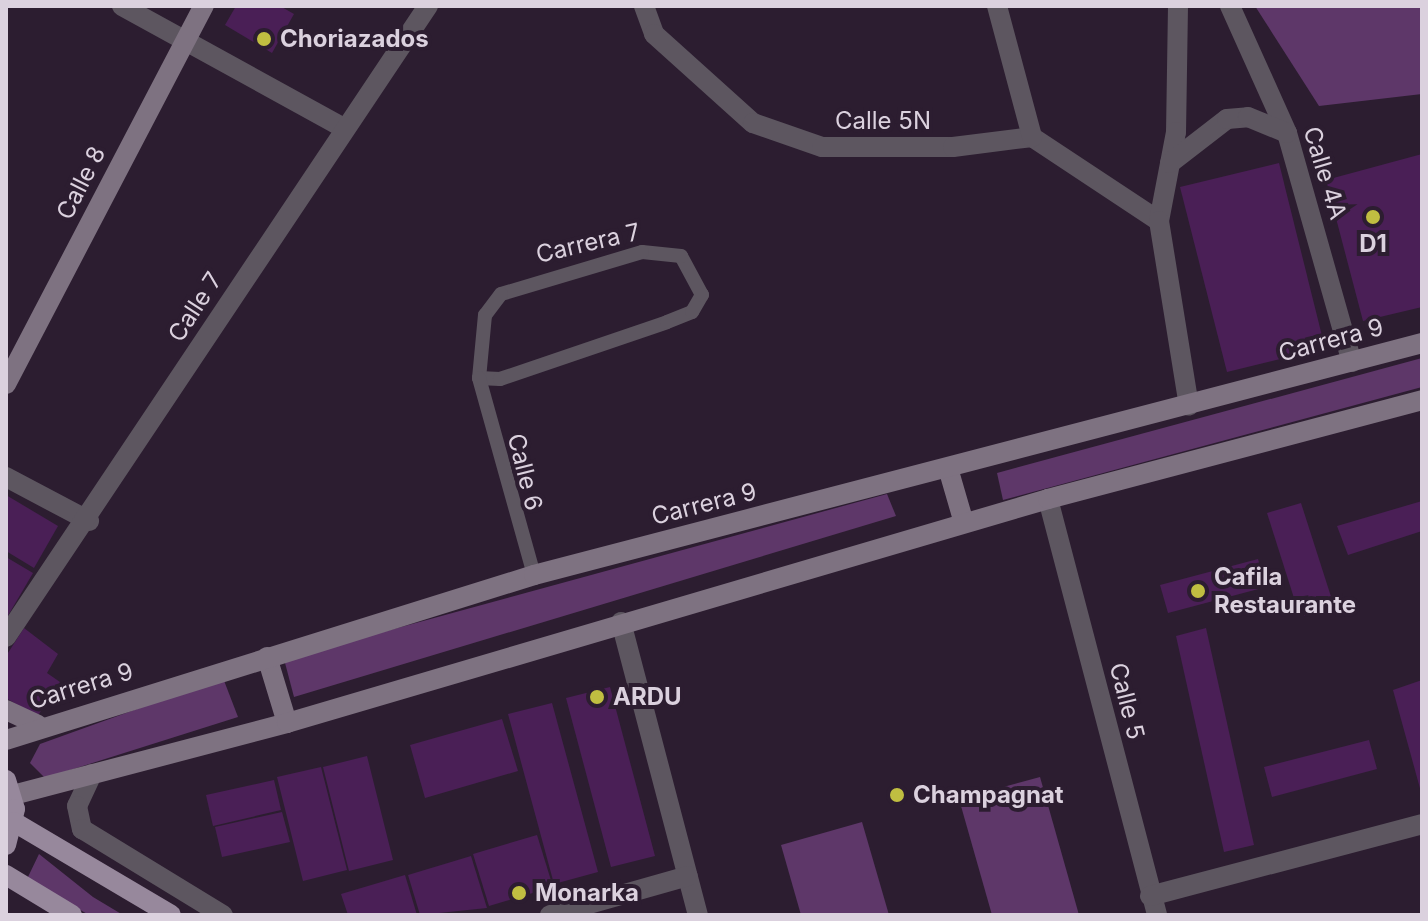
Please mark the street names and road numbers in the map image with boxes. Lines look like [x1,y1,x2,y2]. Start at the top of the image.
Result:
street label: Calle 5N [835,107,931,135]
street label: Calle 4A [1297,123,1353,223]
street label: Calle 8 [50,142,112,224]
street label: Carrera 7 [533,217,643,269]
street label: Calle 7 [162,267,228,347]
street label: Carrera 9 [1276,312,1386,368]
street label: Calle 6 [502,431,548,513]
street label: Carrera 9 [649,477,759,531]
street label: Carrera 9 [26,657,136,715]
street label: Calle 5 [1104,660,1150,742]

